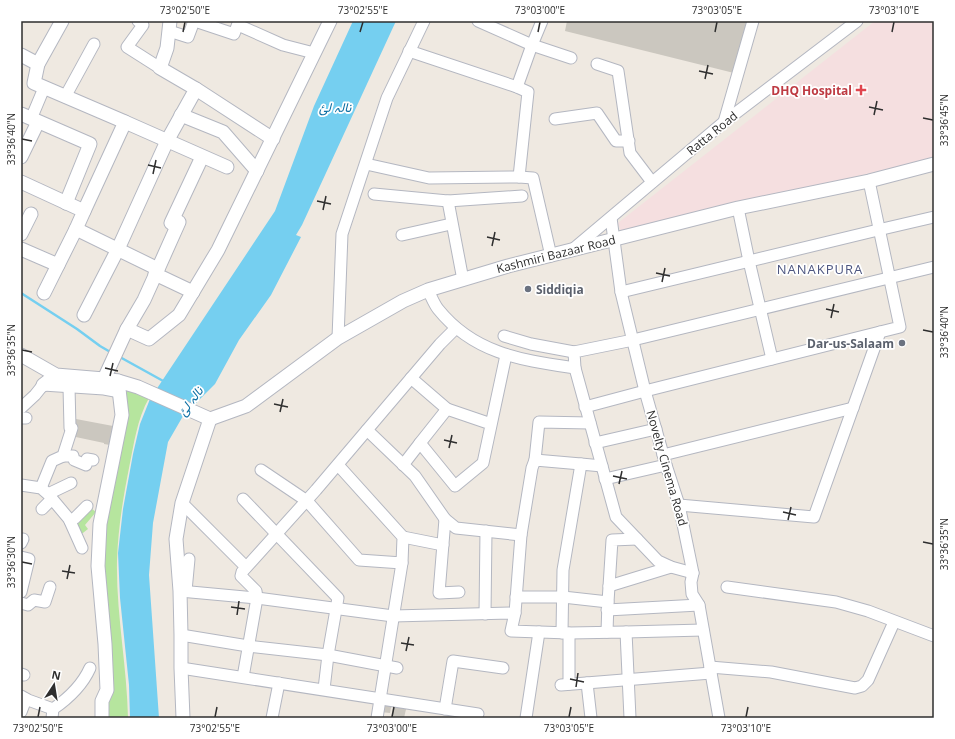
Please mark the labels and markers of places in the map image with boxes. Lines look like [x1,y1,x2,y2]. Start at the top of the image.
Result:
place label: DHQ Hospital [771,82,852,99]
marker: DHQ Hospital [855,84,867,96]
place label: Siddiqia [536,281,584,298]
marker: Siddiqia [523,284,533,294]
place label: Dar-us-Salaam [807,335,894,352]
marker: Dar-us-Salaam [897,338,907,348]

